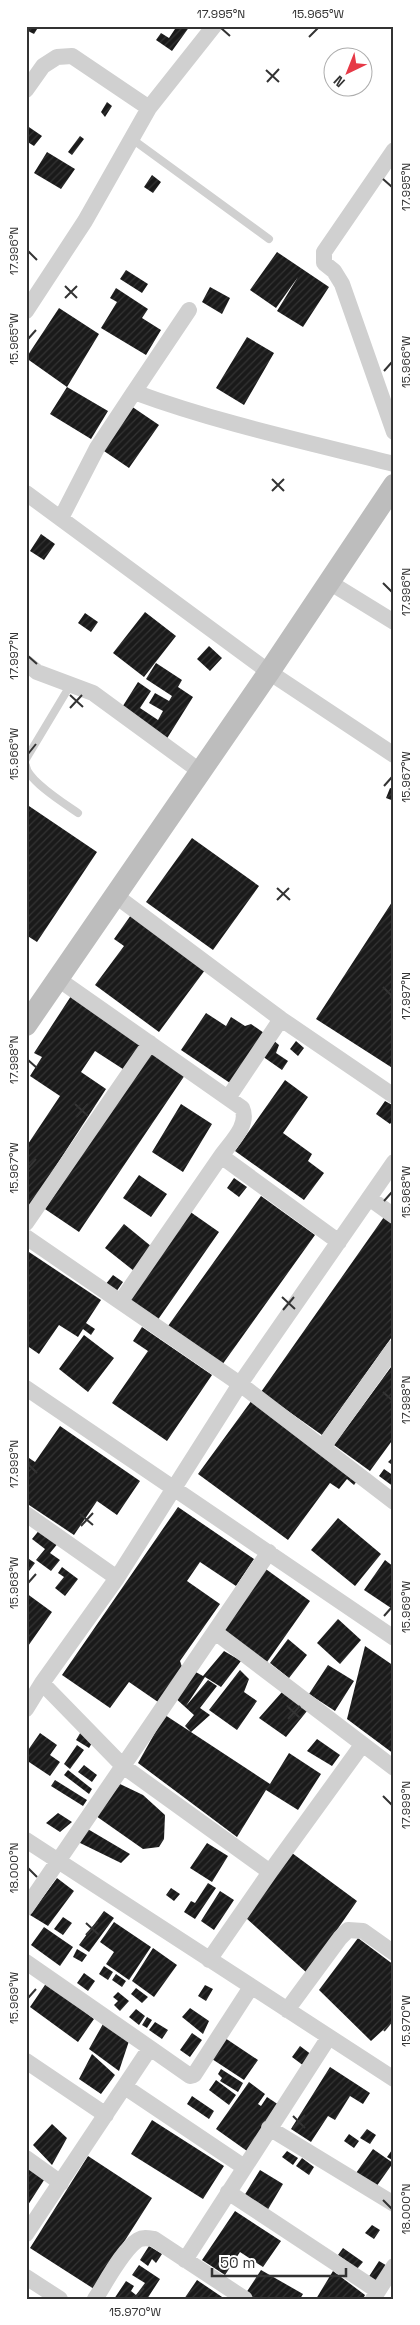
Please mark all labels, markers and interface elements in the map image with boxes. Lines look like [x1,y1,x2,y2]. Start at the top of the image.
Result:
text: 17.995°N [197,6,245,22]
text: 15.965°W [292,6,345,22]
north arrow [322,48,372,98]
text: N [330,72,349,91]
text: 17.995°N [398,163,414,211]
text: 17.996°N [6,227,22,275]
text: 15.965°W [6,312,22,365]
text: 15.966°W [398,335,414,388]
text: 17.996°N [398,568,414,616]
text: 17.997°N [6,632,22,680]
text: 15.966°W [6,727,22,780]
text: 15.967°W [398,751,414,803]
text: 17.997°N [398,972,414,1020]
text: 17.998°N [6,1036,22,1084]
text: 15.967°W [6,1142,22,1194]
text: 15.968°W [398,1165,414,1218]
text: 17.998°N [398,1376,414,1424]
text: 17.999°N [6,1440,22,1488]
text: 15.968°W [6,1556,22,1609]
text: 15.969°W [398,1580,414,1633]
text: 17.999°N [398,1781,414,1829]
text: 18.000°N [6,1843,22,1893]
text: 15.969°W [6,1971,22,2024]
text: 15.970°W [398,1995,414,2047]
text: 18.000°N [398,2184,414,2234]
scale bar [212,2245,346,2277]
text: 50 m [220,2253,255,2272]
text: 15.970°W [109,2304,161,2320]

